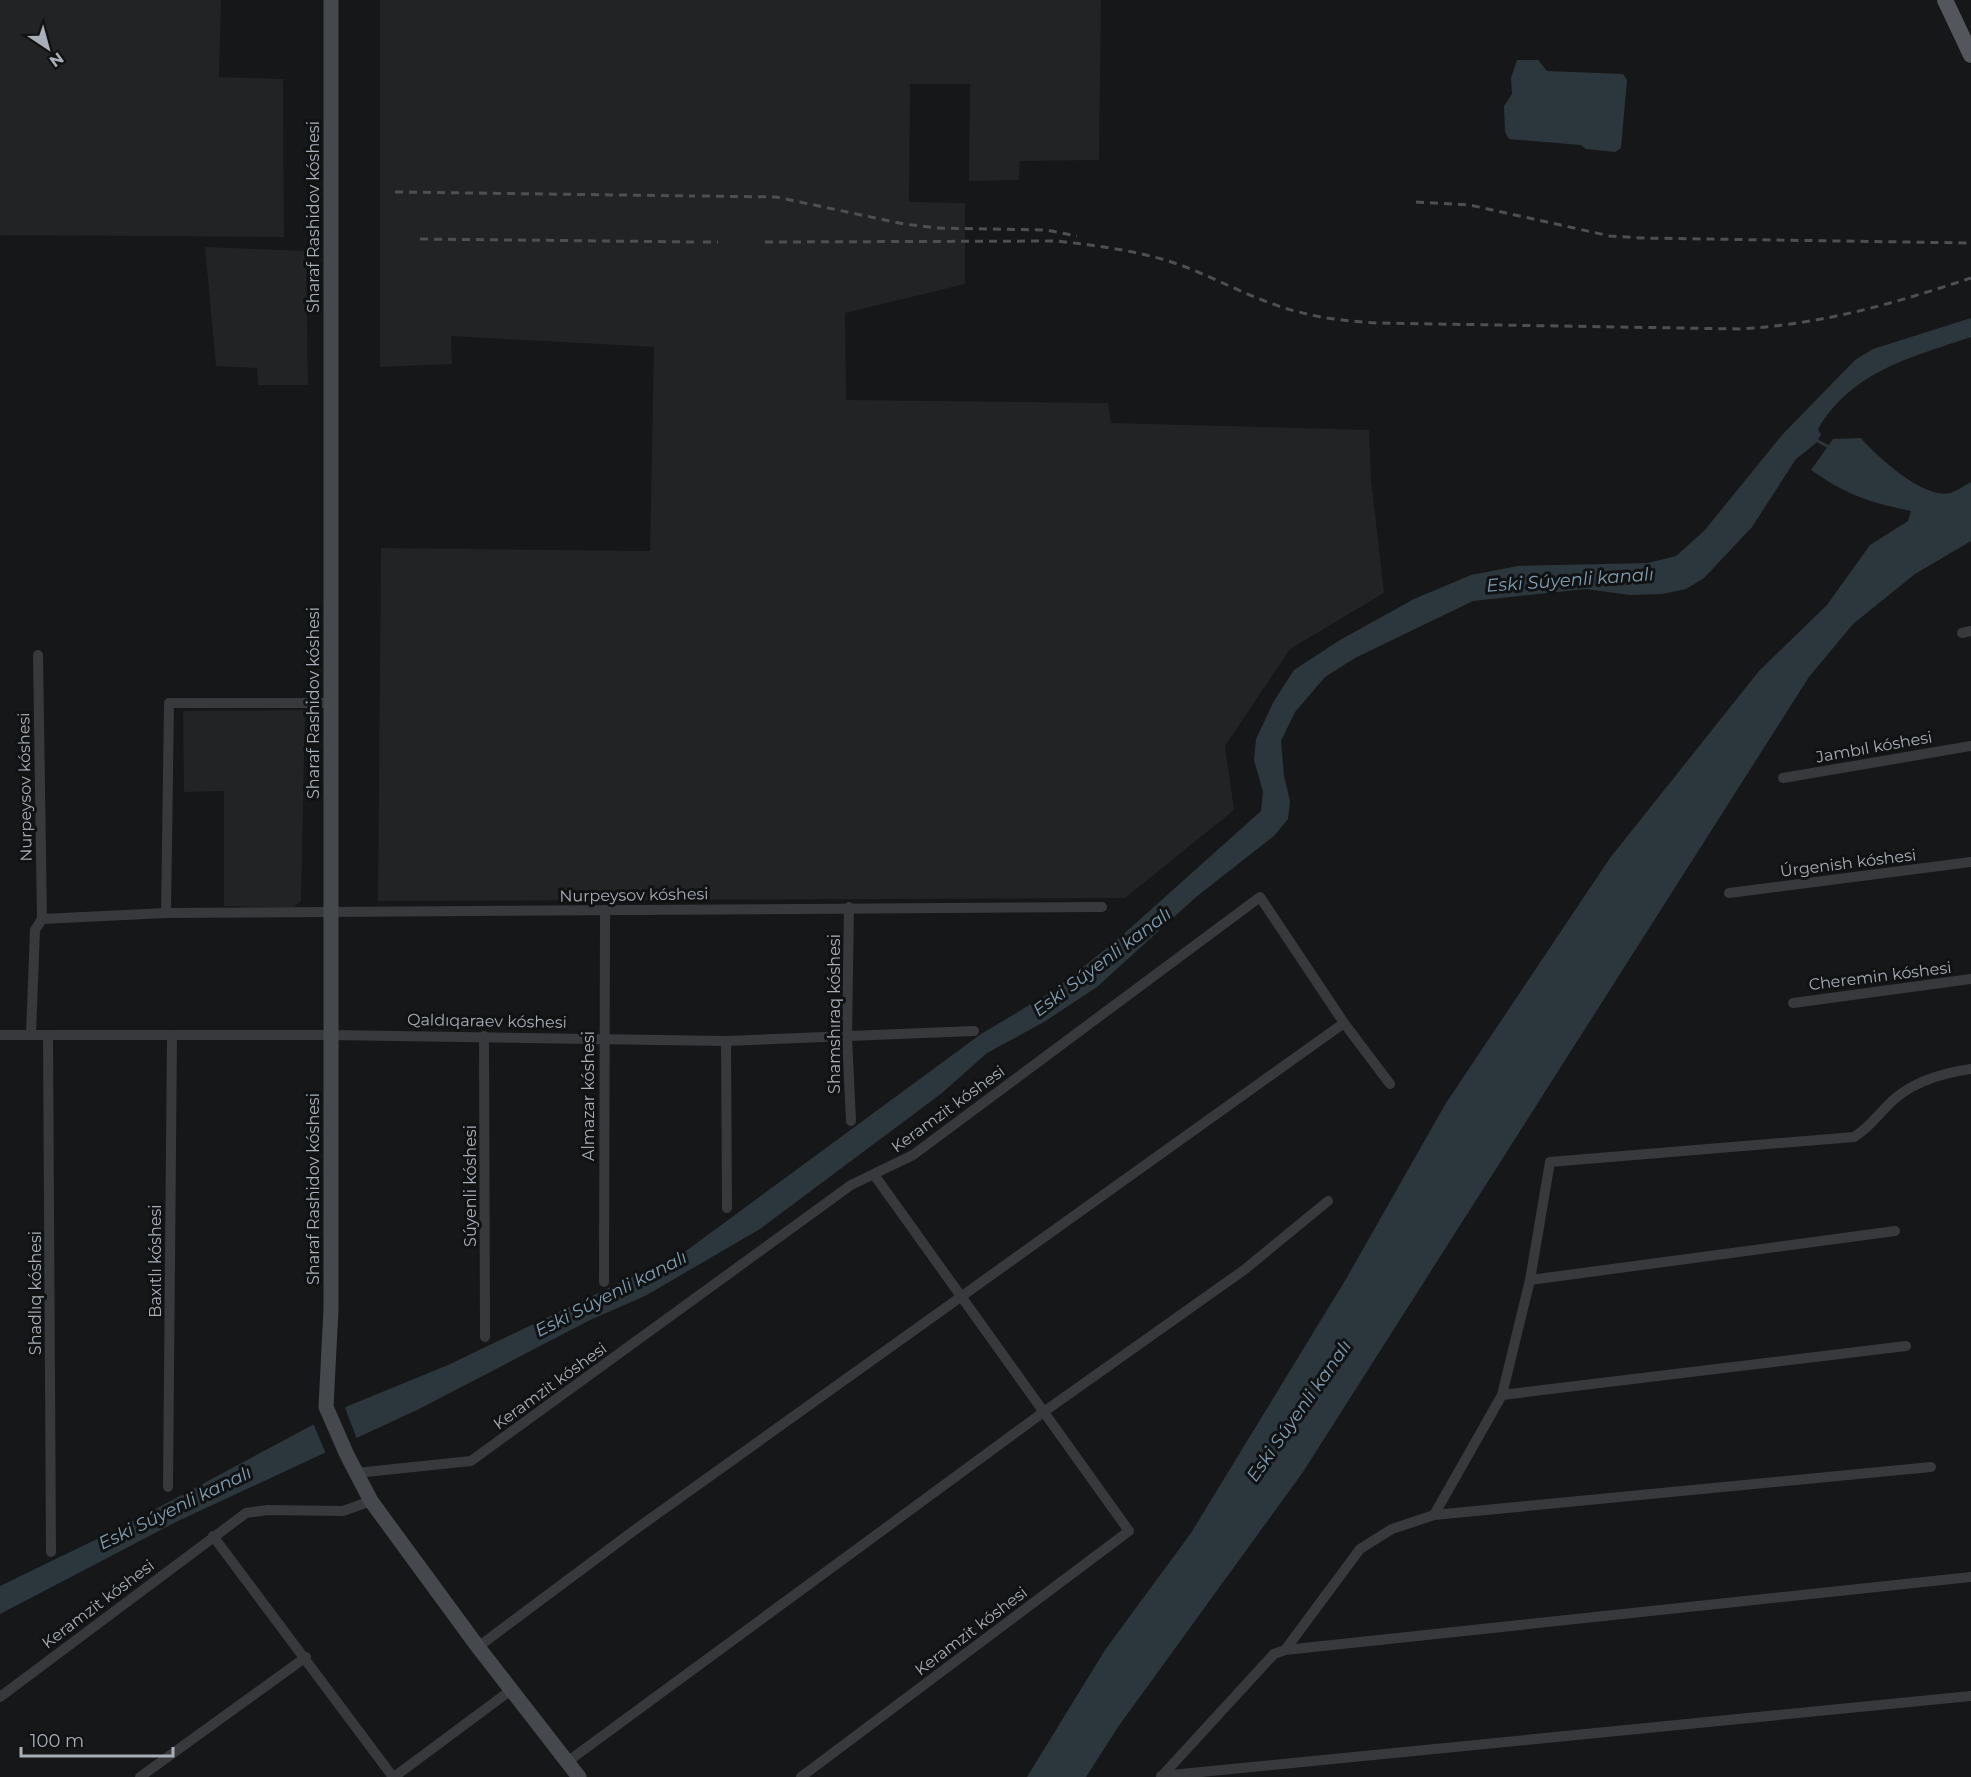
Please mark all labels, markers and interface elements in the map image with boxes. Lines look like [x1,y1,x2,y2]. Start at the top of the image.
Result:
north arrow [18,18,78,78]
text: N [46,48,67,71]
street label: Sharaf Rashidov kóshesi [304,121,323,313]
water label: Eski Súyenli kanalı [1486,563,1654,597]
street label: Sharaf Rashidov kóshesi [304,607,323,799]
street label: Nurpeysov kóshesi [14,712,36,862]
street label: Jambıl kóshesi [1813,727,1934,767]
street label: Úrgenish kóshesi [1779,845,1917,881]
street label: Nurpeysov kóshesi [559,884,709,906]
water label: Eski Súyenli kanalı [1028,903,1176,1021]
street label: Shamshıraq kóshesi [825,934,844,1094]
street label: Cheremin kóshesi [1808,958,1952,994]
street label: Qaldıqaraev kóshesi [407,1010,567,1032]
street label: Almazar kóshesi [579,1031,598,1161]
street label: Keramzit kóshesi [888,1061,1008,1157]
street label: Sharaf Rashidov kóshesi [304,1093,323,1285]
street label: Súyenli kóshesi [461,1125,480,1247]
street label: Baxıtlı kóshesi [146,1204,165,1318]
street label: Shadlıq kóshesi [26,1231,45,1355]
water label: Eski Súyenli kanalı [531,1246,691,1342]
water label: Eski Súyenli kanalı [1242,1336,1356,1486]
street label: Keramzit kóshesi [490,1338,610,1434]
water label: Eski Súyenli kanalı [95,1461,255,1555]
street label: Keramzit kóshesi [38,1556,158,1652]
street label: Keramzit kóshesi [911,1583,1031,1679]
scale bar [21,1720,172,1758]
text: 100 m [30,1730,84,1752]

